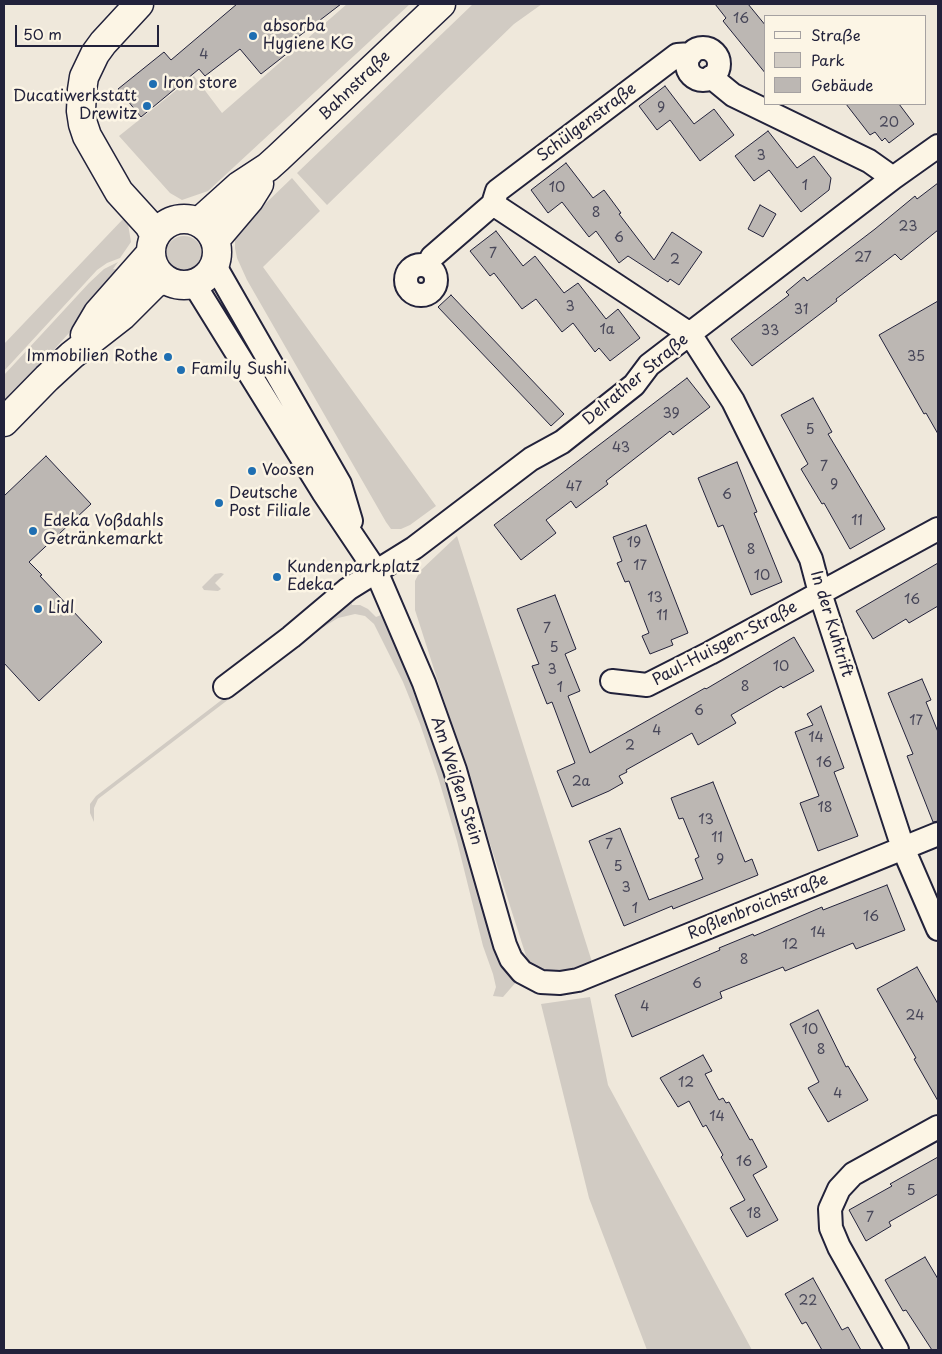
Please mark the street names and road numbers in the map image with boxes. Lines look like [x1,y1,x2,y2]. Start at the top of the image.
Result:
street label: Bahnstraße [315,47,395,125]
street label: Schülgenstraße [534,79,640,167]
street label: Delrather Straße [579,330,693,430]
street label: In der Kuhtrift [806,568,856,680]
street label: Paul-Huisgen-Straße [649,598,801,690]
street label: Am Weißen Stein [426,714,486,848]
street label: Roßlenbroichstraße [685,870,831,944]

